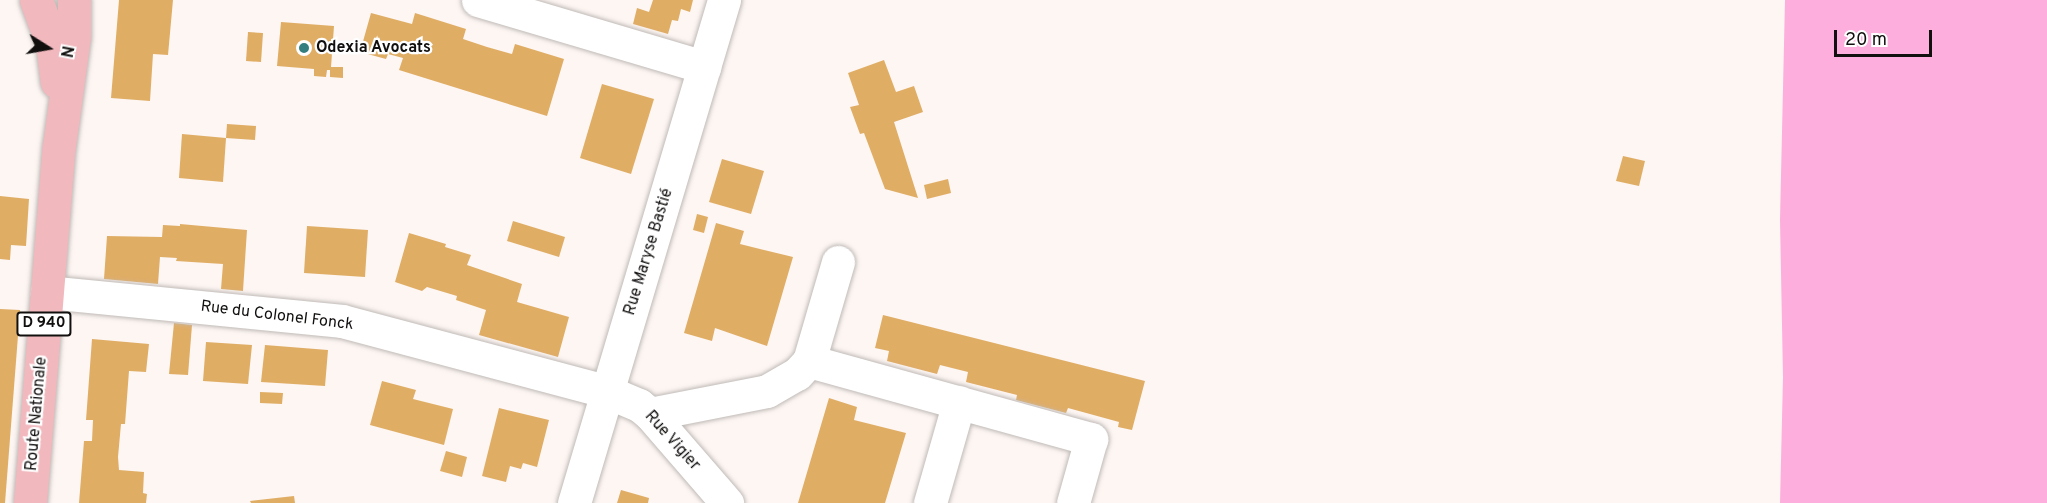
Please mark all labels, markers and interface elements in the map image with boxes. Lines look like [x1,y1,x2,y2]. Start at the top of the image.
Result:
north arrow [18,18,78,78]
scale bar [1837,18,1934,56]
text: 20 m [1845,29,1887,52]
place label: Odexia Avocats [316,38,431,58]
marker: Odexia Avocats [297,41,311,55]
text: N [55,44,77,59]
street label: Rue Maryse Bastié [621,186,677,318]
street label: Rue du Colonel Fonck [199,297,355,335]
road number: D 940 [15,312,72,336]
street label: Route Nationale [22,356,52,472]
street label: Rue Vigier [640,407,704,475]

